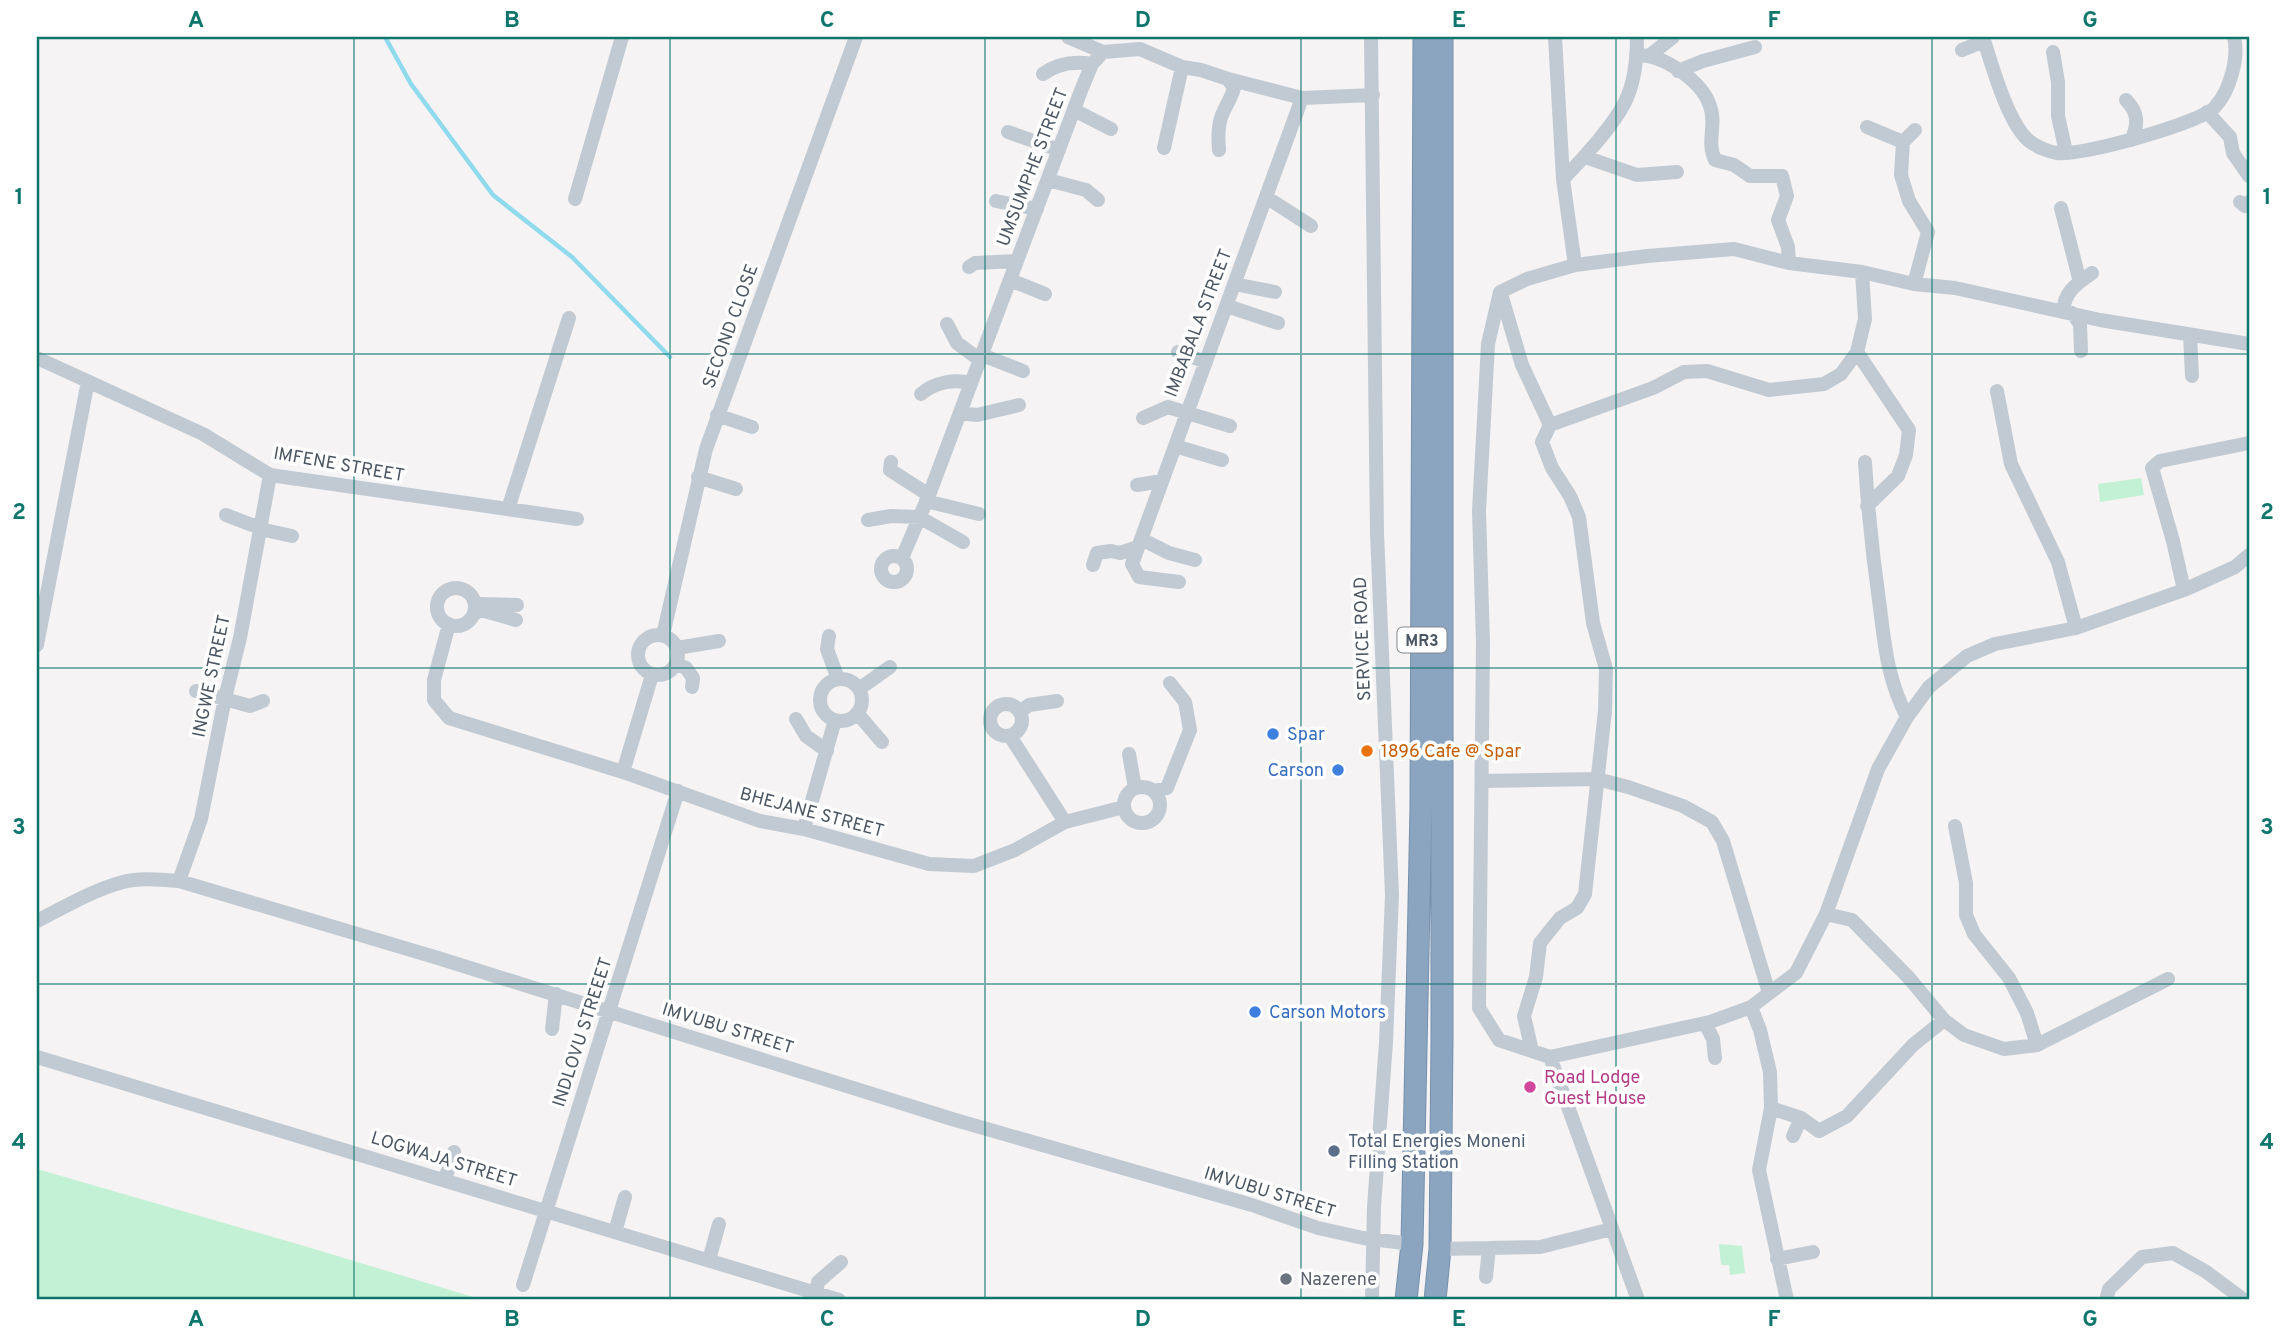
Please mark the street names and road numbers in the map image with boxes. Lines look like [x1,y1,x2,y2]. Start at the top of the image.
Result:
street label: UMSUMPHE STREET [993,85,1074,250]
street label: IMBABALA STREET [1161,246,1238,401]
street label: SECOND CLOSE [698,261,765,392]
street label: IMFENE STREET [271,443,406,488]
street label: SERVICE ROAD [1350,576,1377,702]
street label: INGWE STREET [188,613,237,740]
road number: MR3 [1398,628,1446,652]
street label: BHEJANE STREET [737,783,886,844]
street label: INDLOVU STREEET [548,955,618,1110]
street label: IMVUBU STREET [659,998,796,1060]
street label: LOGWAJA STREET [368,1127,519,1194]
street label: IMVUBU STREET [1201,1162,1338,1224]

